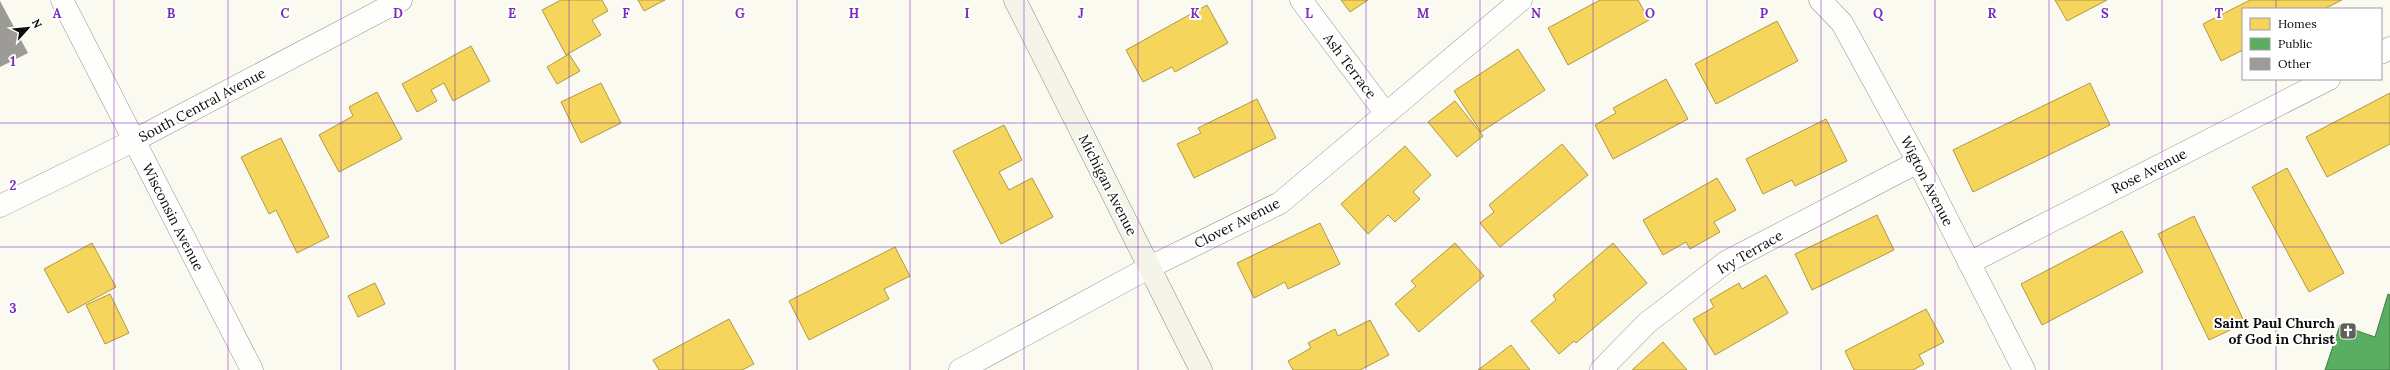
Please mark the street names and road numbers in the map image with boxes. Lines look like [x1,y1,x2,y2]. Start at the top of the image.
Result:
street label: Ash Terrace [1319,29,1381,103]
street label: South Central Avenue [135,64,269,146]
street label: Michigan Avenue [1075,131,1141,239]
street label: Wigton Avenue [1897,133,1958,229]
street label: Rose Avenue [2108,144,2190,198]
street label: Wisconsin Avenue [138,160,208,274]
street label: Clover Avenue [1191,194,1283,252]
street label: Ivy Terrace [1714,226,1786,278]

